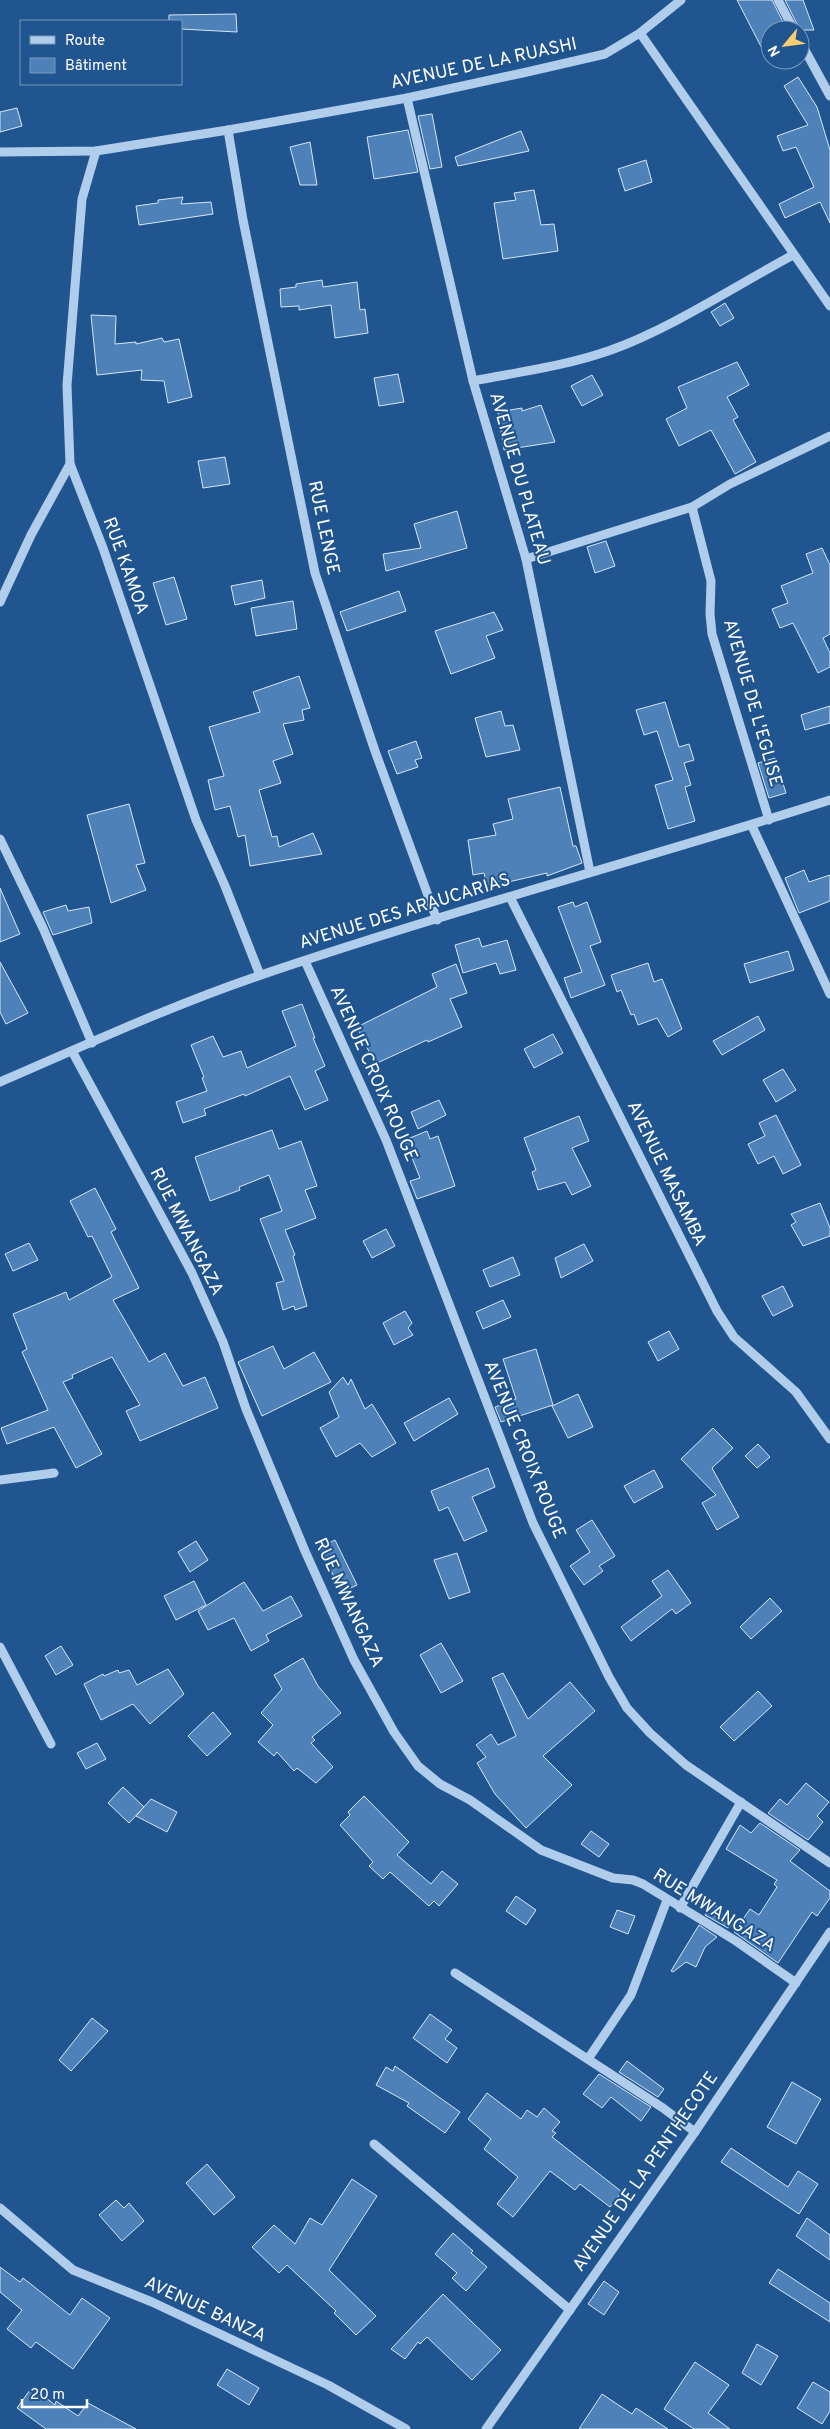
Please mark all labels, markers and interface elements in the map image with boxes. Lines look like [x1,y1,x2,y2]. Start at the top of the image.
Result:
legend [20,20,182,85]
north arrow [760,20,810,70]
text: Route [65,32,105,51]
street label: AVENUE DE LA RUASHI [389,33,579,95]
text: N [765,42,785,59]
text: Bâtiment [65,57,127,76]
street label: AVENUE DU PLATEAU [483,390,555,568]
street label: RUE LENGE [302,479,344,577]
street label: RUE KAMOA [97,514,153,618]
street label: AVENUE DE L'EGLISE [717,617,787,789]
street label: AVENUE DES ARAUCARIAS [297,869,513,955]
street label: AVENUE CROIX ROUGE [324,982,422,1166]
street label: AVENUE MASAMBA [621,1098,711,1250]
street label: RUE MWANGAZA [144,1164,228,1300]
street label: AVENUE CROIX ROUGE [478,1358,570,1542]
street label: RUE MWANGAZA [308,1534,388,1672]
street label: RUE MWANGAZA [648,1864,780,1958]
street label: AVENUE DE LA PENTHECOTE [568,2068,724,2276]
street label: AVENUE BANZA [140,2272,270,2348]
scale bar [22,2376,88,2408]
text: 20 m [30,2386,65,2405]

